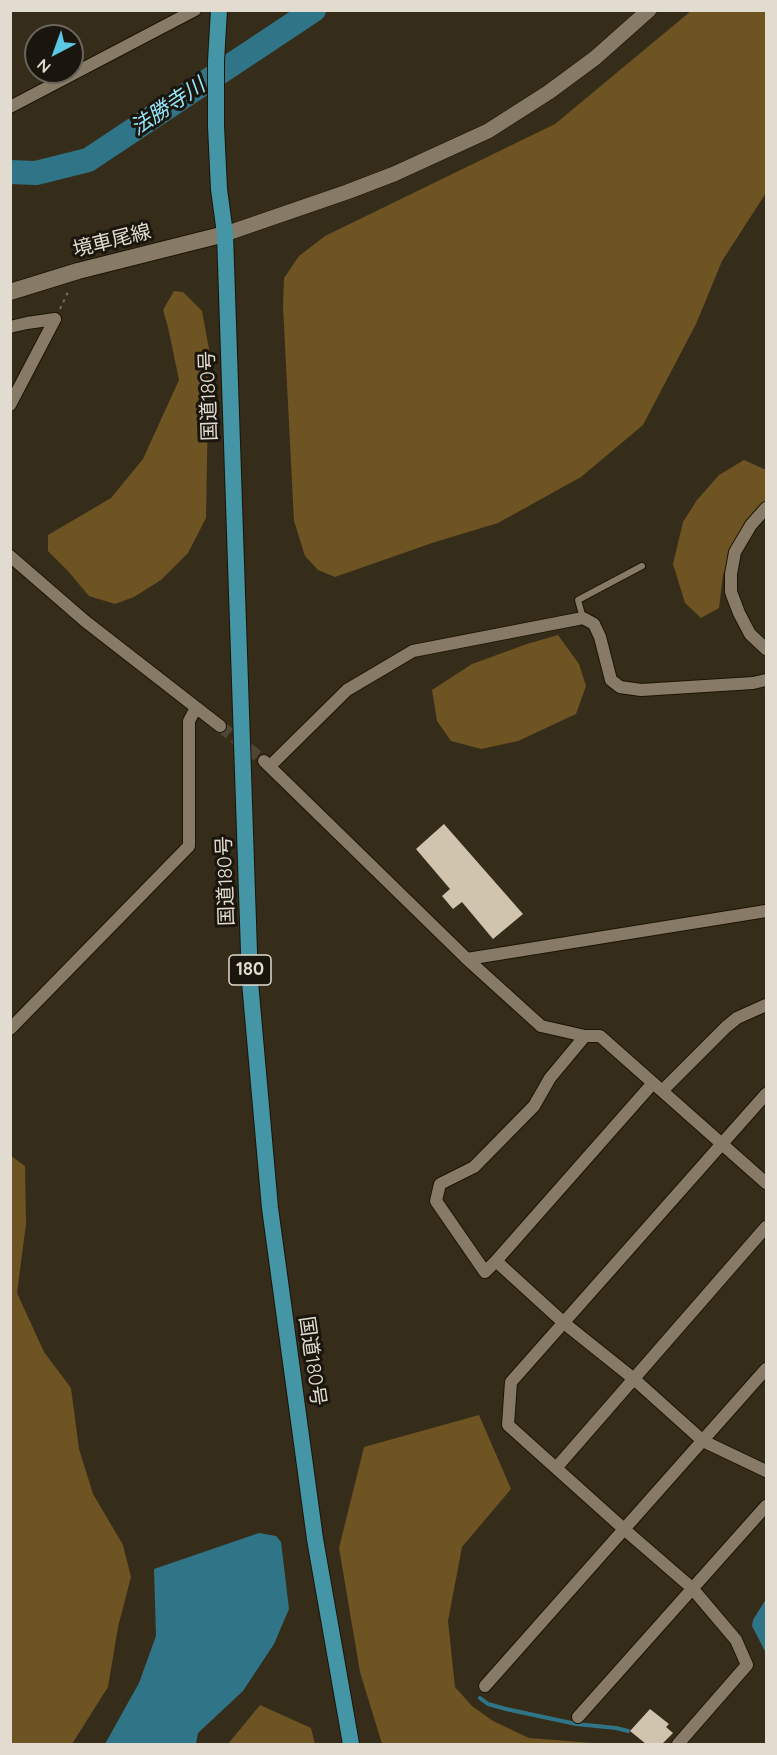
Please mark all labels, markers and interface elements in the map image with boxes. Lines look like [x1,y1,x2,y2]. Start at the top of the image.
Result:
north arrow [24,24,84,84]
text: N [33,55,55,77]
water label: 法勝寺川 [126,73,210,141]
street label: 境車尾線 [70,220,154,262]
street label: 国道180号 [195,351,223,441]
street label: 国道180号 [212,836,240,926]
road number: 180 [229,955,271,985]
street label: 国道180号 [294,1315,330,1407]

